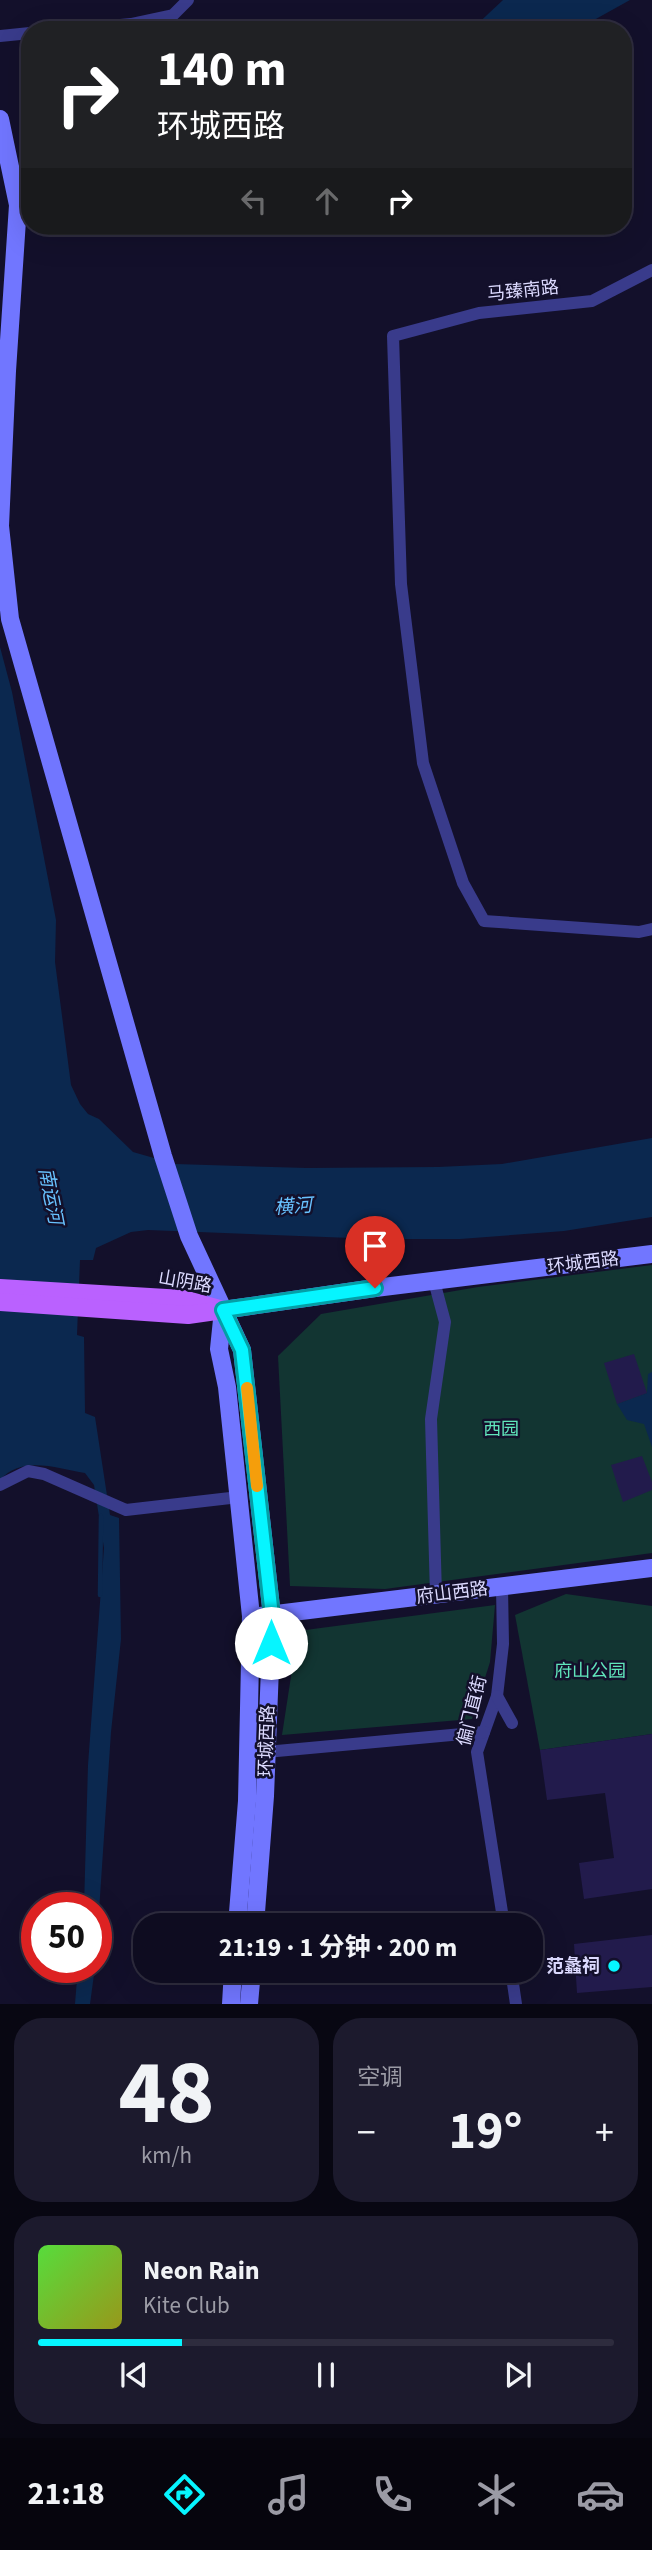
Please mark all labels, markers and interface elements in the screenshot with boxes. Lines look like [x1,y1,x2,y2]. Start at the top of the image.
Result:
text: 140 m [157,35,286,105]
icon: right [42,49,133,140]
text: 环城西路 [157,104,285,150]
icon: left [235,182,273,220]
icon: ahead [308,182,346,220]
icon: right [381,182,419,220]
street label: 马臻南路 [486,275,560,307]
water label: 南运河 [31,1165,69,1230]
water label: 横河 [273,1192,317,1222]
pin [345,1216,405,1288]
icon: arrive [356,1227,394,1265]
street label: 环城西路 [546,1246,620,1280]
street label: 山阴路 [156,1265,214,1299]
park label: 西园 [483,1417,519,1442]
street label: 府山西路 [415,1576,489,1610]
position arrow [234,1606,308,1680]
park label: 府山公园 [554,1659,626,1684]
street label: 偏门直街 [451,1673,493,1749]
street label: 环城西路 [253,1705,281,1777]
speed limit sign: 50 [21,1892,112,1983]
text: 21:19 · 1 分钟 · 200 m [219,1929,457,1966]
place label: 范蠡祠 [546,1954,600,1979]
marker: 范蠡祠 [606,1958,622,1974]
text: 48 [118,2029,215,2158]
text: 空调 [357,2061,403,2094]
text: 19° [449,2095,522,2169]
text: − [357,2106,376,2160]
text: + [595,2106,614,2160]
text: km/h [141,2139,192,2172]
text: Neon Rain [143,2252,260,2289]
text: Kite Club [143,2289,230,2322]
icon: previous [115,2356,153,2394]
icon: pause [307,2356,345,2394]
icon: next [499,2356,537,2394]
icon: directions [160,2470,209,2519]
icon: music [264,2470,313,2519]
icon: phone [368,2470,417,2519]
icon: climate [472,2470,521,2519]
icon: car [576,2470,625,2519]
text: 21:18 [27,2471,105,2517]

